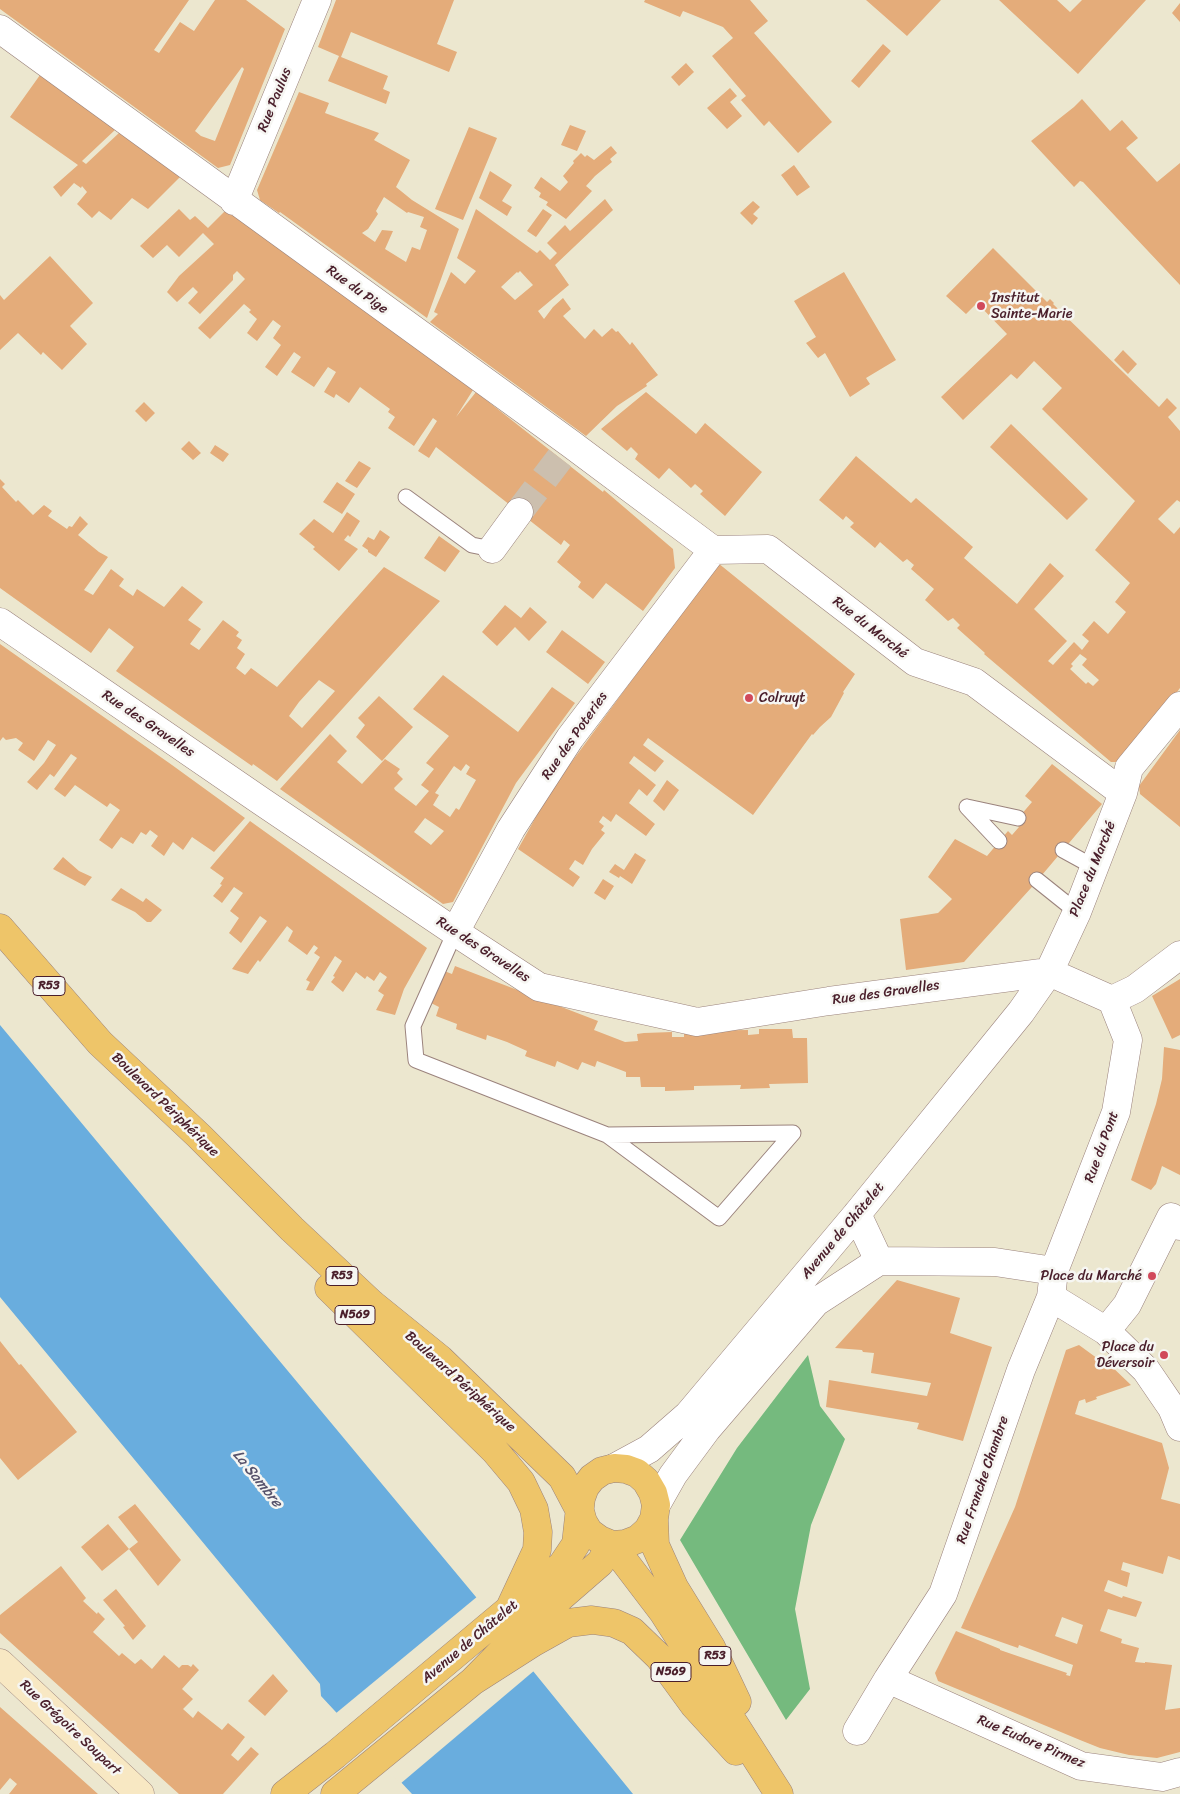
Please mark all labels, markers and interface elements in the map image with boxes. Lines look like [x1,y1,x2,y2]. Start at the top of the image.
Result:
street label: Rue Paulus [255,65,295,135]
street label: Rue du Pige [323,262,391,318]
place label: Institut Sainte-Marie [991,290,1072,322]
marker: Institut Sainte-Marie [975,300,987,312]
street label: Rue du Marché [829,593,911,663]
street label: Rue des Gravelles [99,687,197,761]
street label: Rue des Poteries [539,689,611,783]
place label: Colruyt [759,690,805,706]
marker: Colruyt [743,692,755,704]
street label: Place du Marché [1066,819,1120,919]
street label: Rue des Gravelles [433,914,533,986]
road number: R53 [33,976,65,996]
street label: Rue des Gravelles [831,977,941,1009]
street label: Boulevard Périphérique [108,1049,222,1161]
street label: Rue du Pont [1081,1109,1123,1185]
street label: Avenue de Châtelet [798,1180,888,1282]
road number: R53 [326,1266,358,1285]
place label: Place du Marché [1040,1268,1142,1284]
marker: Place du Marché [1146,1270,1158,1282]
road number: N569 [335,1306,375,1324]
street label: Boulevard Périphérique [401,1328,519,1436]
place label: Place du Déversoir [1097,1339,1154,1371]
marker: Place du Déversoir [1158,1349,1170,1361]
street label: Rue Franche Chambre [953,1414,1013,1546]
water label: La Sambre [228,1447,286,1511]
street label: Avenue de Châtelet [419,1597,521,1687]
road number: R53 [699,1646,731,1665]
road number: N569 [651,1662,691,1681]
street label: Rue Grégoire Soupart [16,1677,124,1779]
street label: Rue Eudore Pirmez [975,1712,1087,1772]

